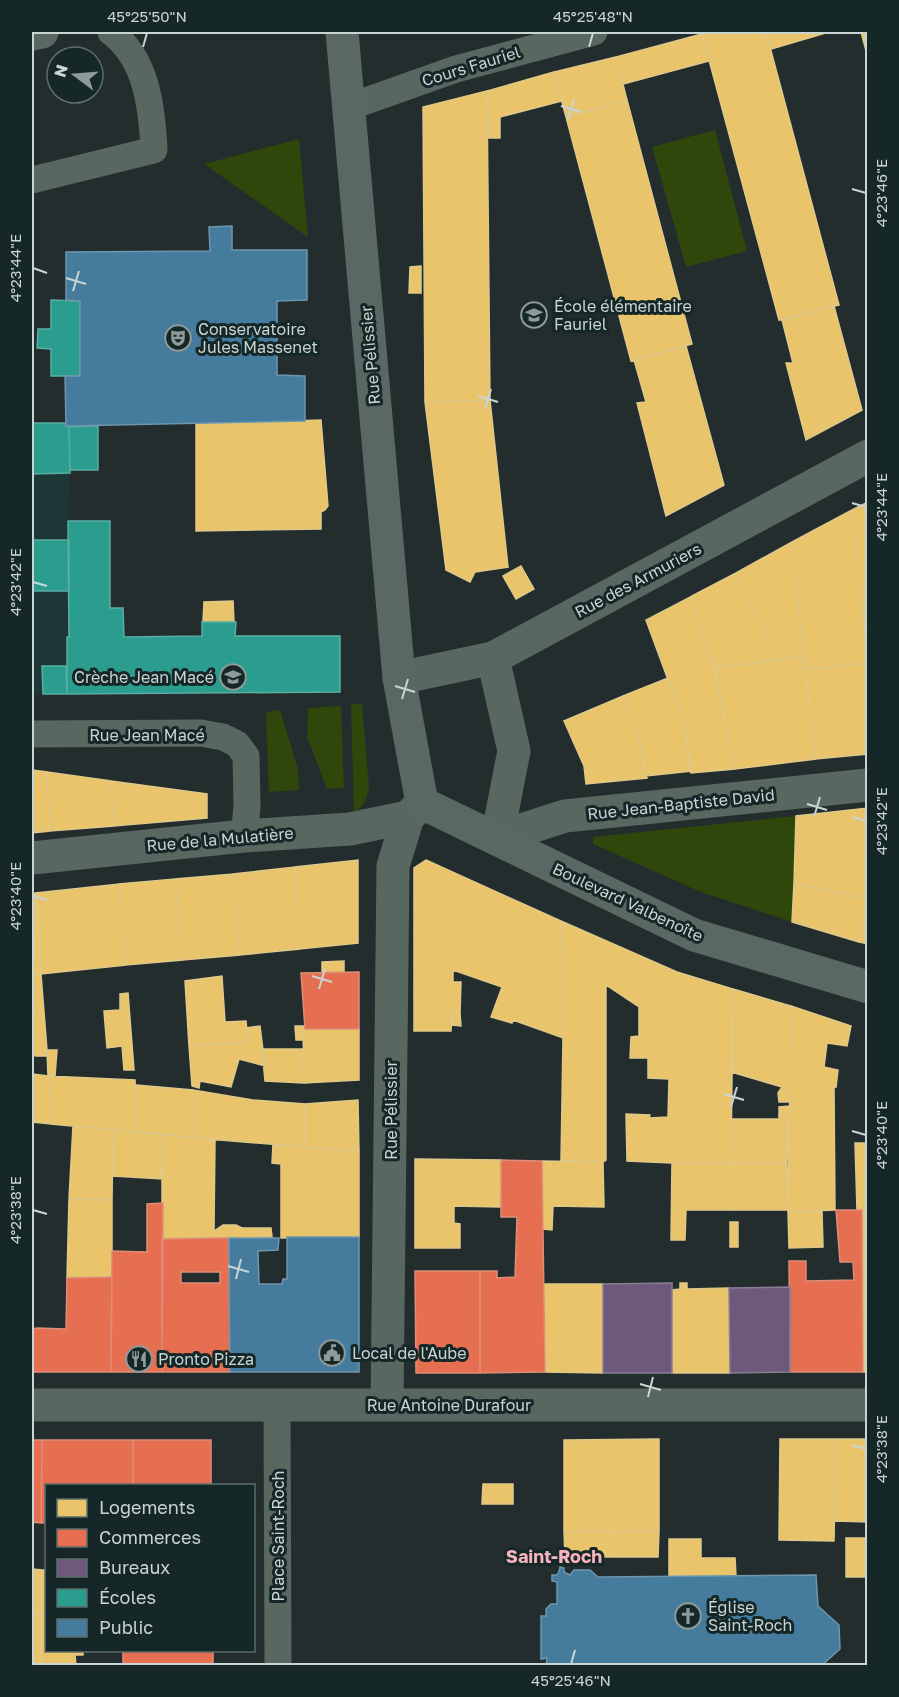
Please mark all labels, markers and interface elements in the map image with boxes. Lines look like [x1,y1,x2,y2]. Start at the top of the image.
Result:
text: 45°25'50"N [107,7,187,25]
text: 45°25'48"N [553,7,633,25]
street label: Cours Fauriel [419,42,523,90]
north arrow [45,45,105,105]
text: N [49,62,72,79]
text: 4°23'46"E [872,159,890,227]
text: 4°23'44"E [6,234,24,302]
place label: École élémentaire Fauriel [554,296,692,334]
school or university icon: École élémentaire Fauriel [519,300,549,330]
street label: Rue Pélissier [356,305,384,405]
place label: Conservatoire Jules Massenet [198,319,318,357]
theatre icon: Conservatoire Jules Massenet [163,323,193,353]
text: 4°23'44"E [872,473,890,541]
street label: Rue des Armuriers [571,538,705,622]
text: 4°23'42"E [6,548,24,616]
school or university icon: Crèche Jean Macé [218,662,248,692]
place label: Crèche Jean Macé [74,667,214,687]
street label: Rue Jean Macé [89,725,205,745]
street label: Rue Jean-Baptiste David [586,784,776,824]
text: 4°23'42"E [872,787,890,855]
street label: Rue de la Mulatière [146,823,294,855]
street label: Boulevard Valbenoîte [550,858,706,946]
text: 4°23'40"E [6,862,24,930]
street label: Rue Pélissier [381,1060,401,1160]
text: 4°23'40"E [872,1101,890,1169]
text: 4°23'38"E [6,1176,24,1244]
public building icon: Local de l'Aube [317,1338,347,1368]
place label: Local de l'Aube [352,1343,466,1363]
restaurant icon: Pronto Pizza [124,1344,154,1374]
place label: Pronto Pizza [158,1349,254,1369]
street label: Rue Antoine Durafour [367,1395,531,1415]
text: 4°23'38"E [872,1415,890,1483]
street label: Place Saint-Roch [268,1471,288,1601]
legend [45,1484,255,1652]
text: Logements [99,1496,195,1518]
text: Commerces [99,1526,201,1548]
district label: Saint-Roch [506,1545,602,1567]
text: Bureaux [99,1556,170,1578]
text: Écoles [99,1586,156,1608]
place label: Église Saint-Roch [708,1597,792,1635]
church icon: Église Saint-Roch [673,1601,703,1631]
text: Public [99,1616,153,1638]
text: 45°25'46"N [531,1671,611,1689]

